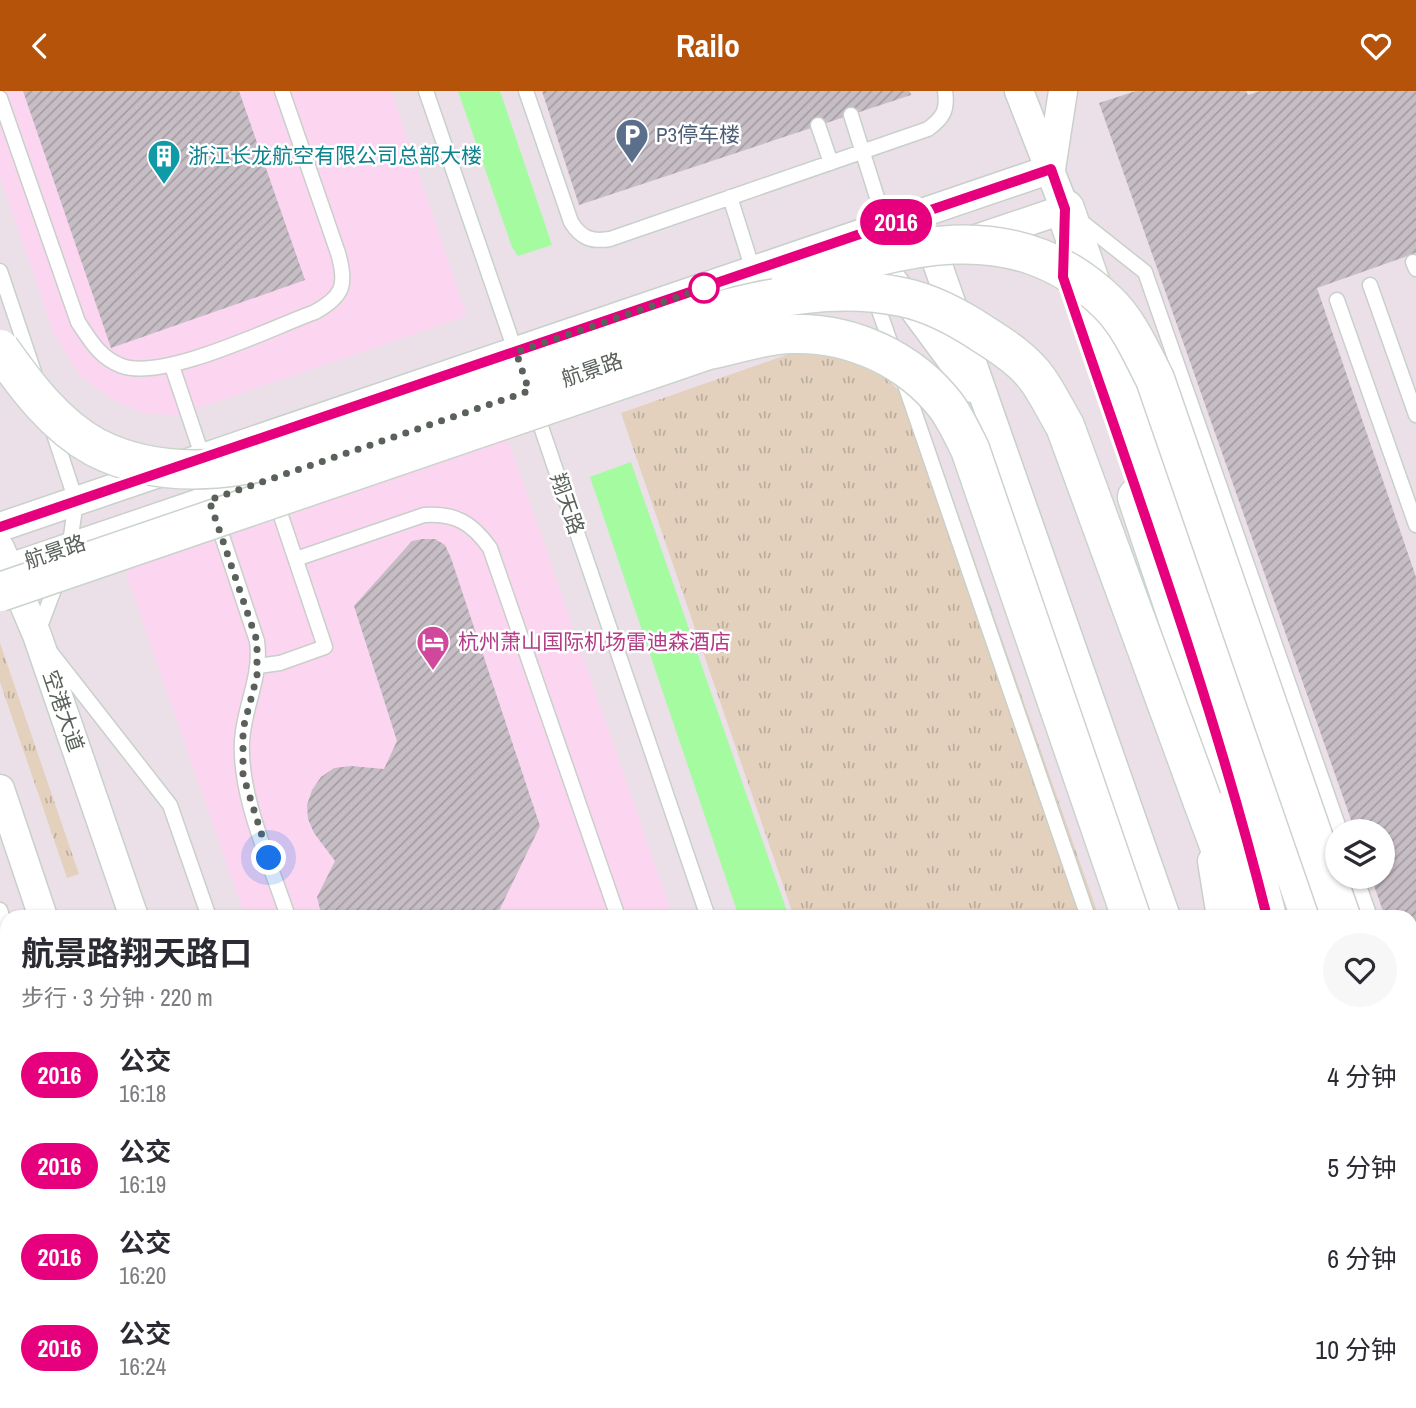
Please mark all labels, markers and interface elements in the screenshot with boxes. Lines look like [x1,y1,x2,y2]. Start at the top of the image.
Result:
text: Railo [676,24,740,67]
icon: back [21,27,59,65]
icon: heart [1357,27,1395,65]
parking icon: P3停车楼 [613,116,651,165]
place label: P3停车楼 [656,120,740,149]
building icon: 浙江长龙航空有限公司总部大楼 [145,137,183,186]
place label: 浙江长龙航空有限公司总部大楼 [188,141,482,170]
line badge: 2016 [847,199,945,245]
text: 2016 [874,206,918,238]
unlabelled marker [689,273,719,303]
street label: 航景路 [557,346,626,393]
street label: 翔天路 [544,469,591,538]
street label: 航景路 [20,528,89,575]
hotel icon: 杭州萧山国际机场雷迪森酒店 [414,623,452,672]
place label: 杭州萧山国际机场雷迪森酒店 [458,627,731,656]
street label: 空港大道 [36,666,91,755]
map controls [1325,819,1395,889]
button: layers [1325,819,1395,889]
your location [251,840,286,875]
text: 航景路翔天路口 [21,931,252,975]
button: heart [1323,933,1397,1007]
text: 步行 · 3 分钟 · 220 m [21,982,213,1013]
text: 公交 [119,1043,171,1078]
text: 2016 [38,1059,81,1091]
text: 4 分钟 [1327,1059,1397,1094]
text: 16:18 [119,1078,166,1109]
text: 公交 [119,1134,171,1169]
text: 2016 [38,1150,81,1182]
text: 5 分钟 [1327,1150,1397,1185]
text: 16:19 [119,1169,166,1200]
text: 公交 [119,1225,171,1260]
text: 2016 [38,1241,81,1273]
text: 6 分钟 [1327,1241,1397,1276]
text: 16:20 [119,1260,166,1291]
text: 公交 [119,1316,171,1351]
text: 2016 [38,1332,81,1364]
text: 10 分钟 [1315,1332,1397,1367]
text: 16:24 [119,1351,166,1382]

